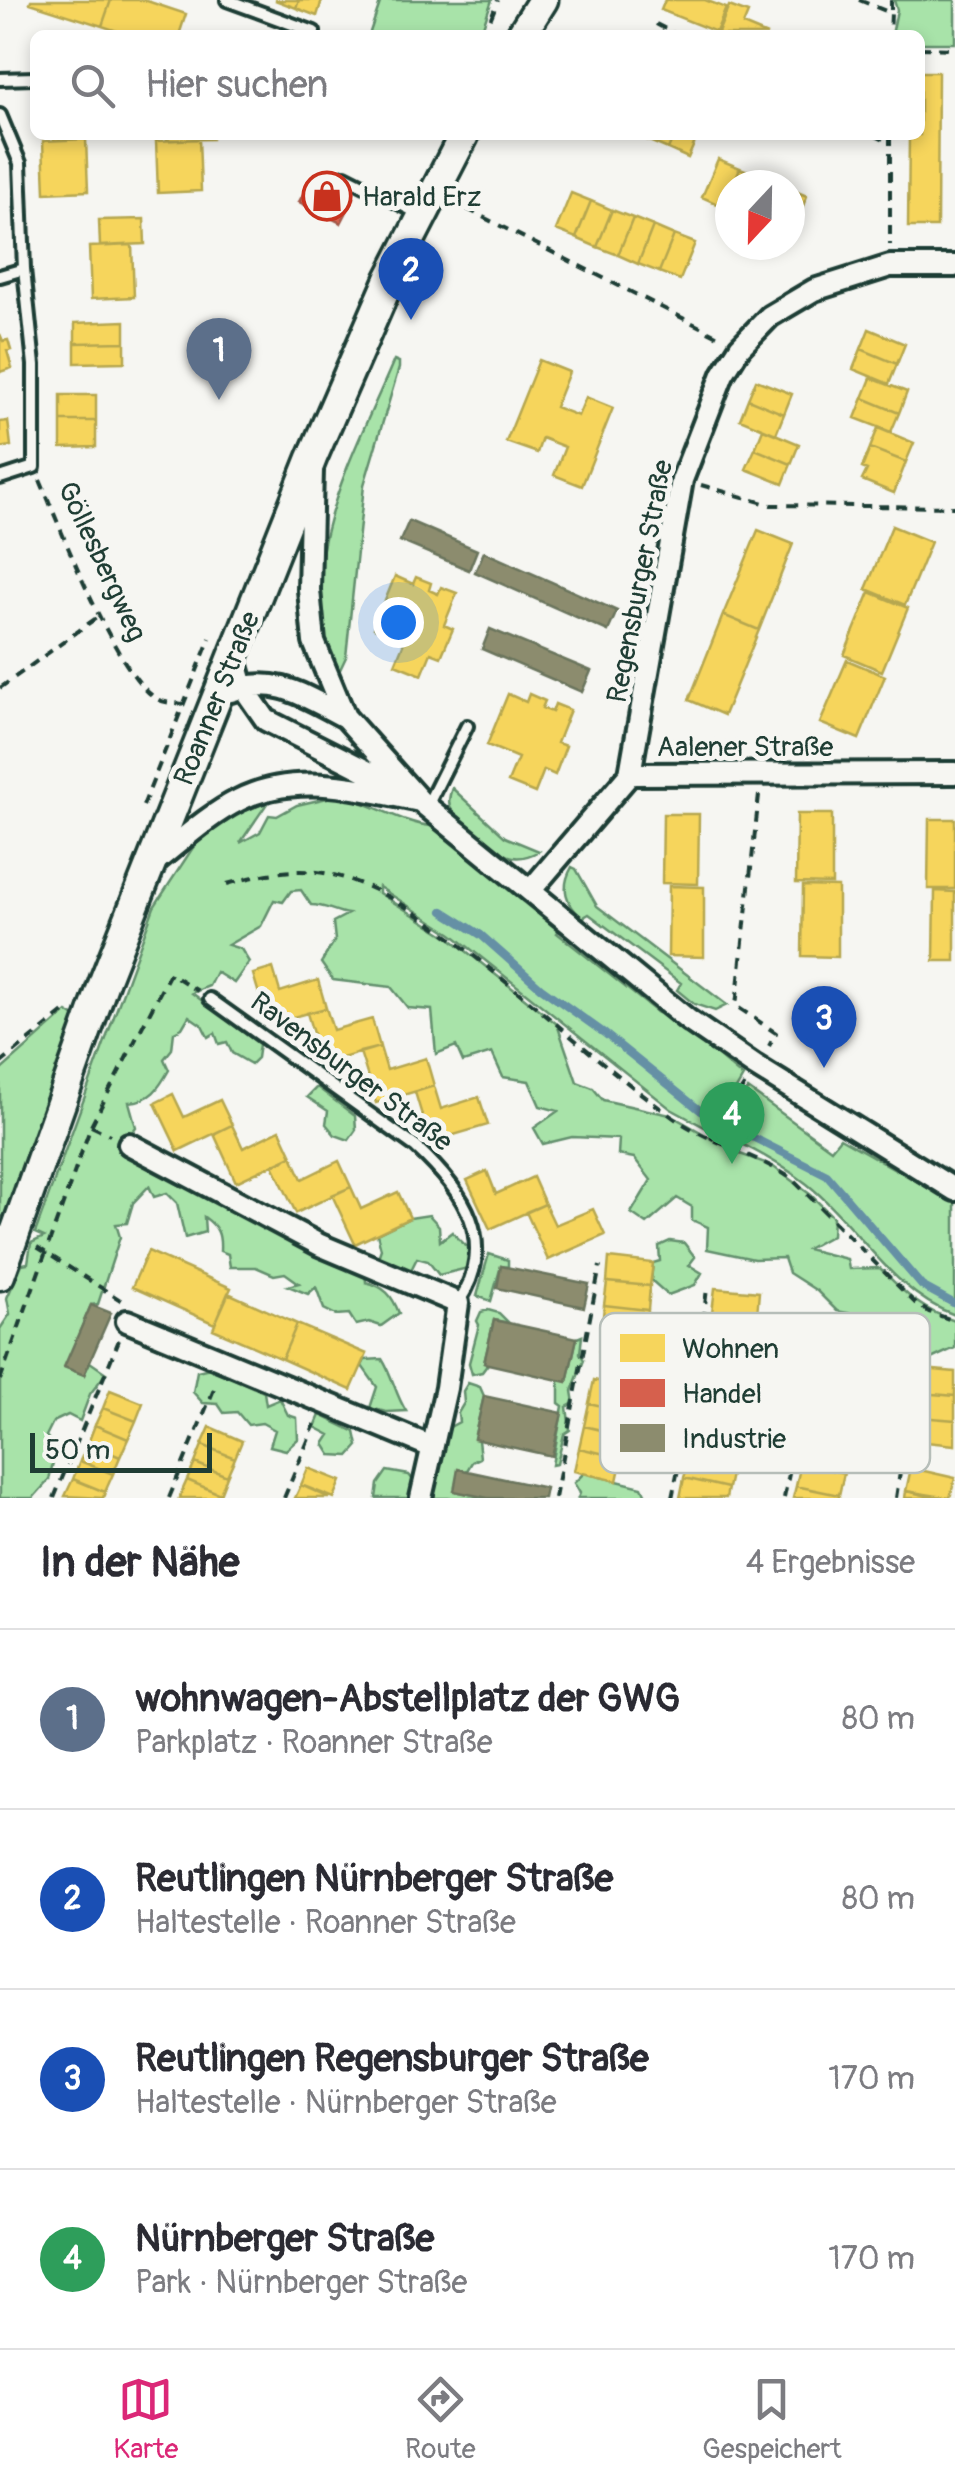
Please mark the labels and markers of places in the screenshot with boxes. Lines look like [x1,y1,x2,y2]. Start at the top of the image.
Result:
shop icon: Harald Erz [301,170,353,222]
place label: Harald Erz [362,180,481,215]
pin: 2 [378,238,444,320]
pin: 1 [186,318,252,400]
pin: 3 [792,986,856,1068]
pin: 4 [700,1082,764,1164]

